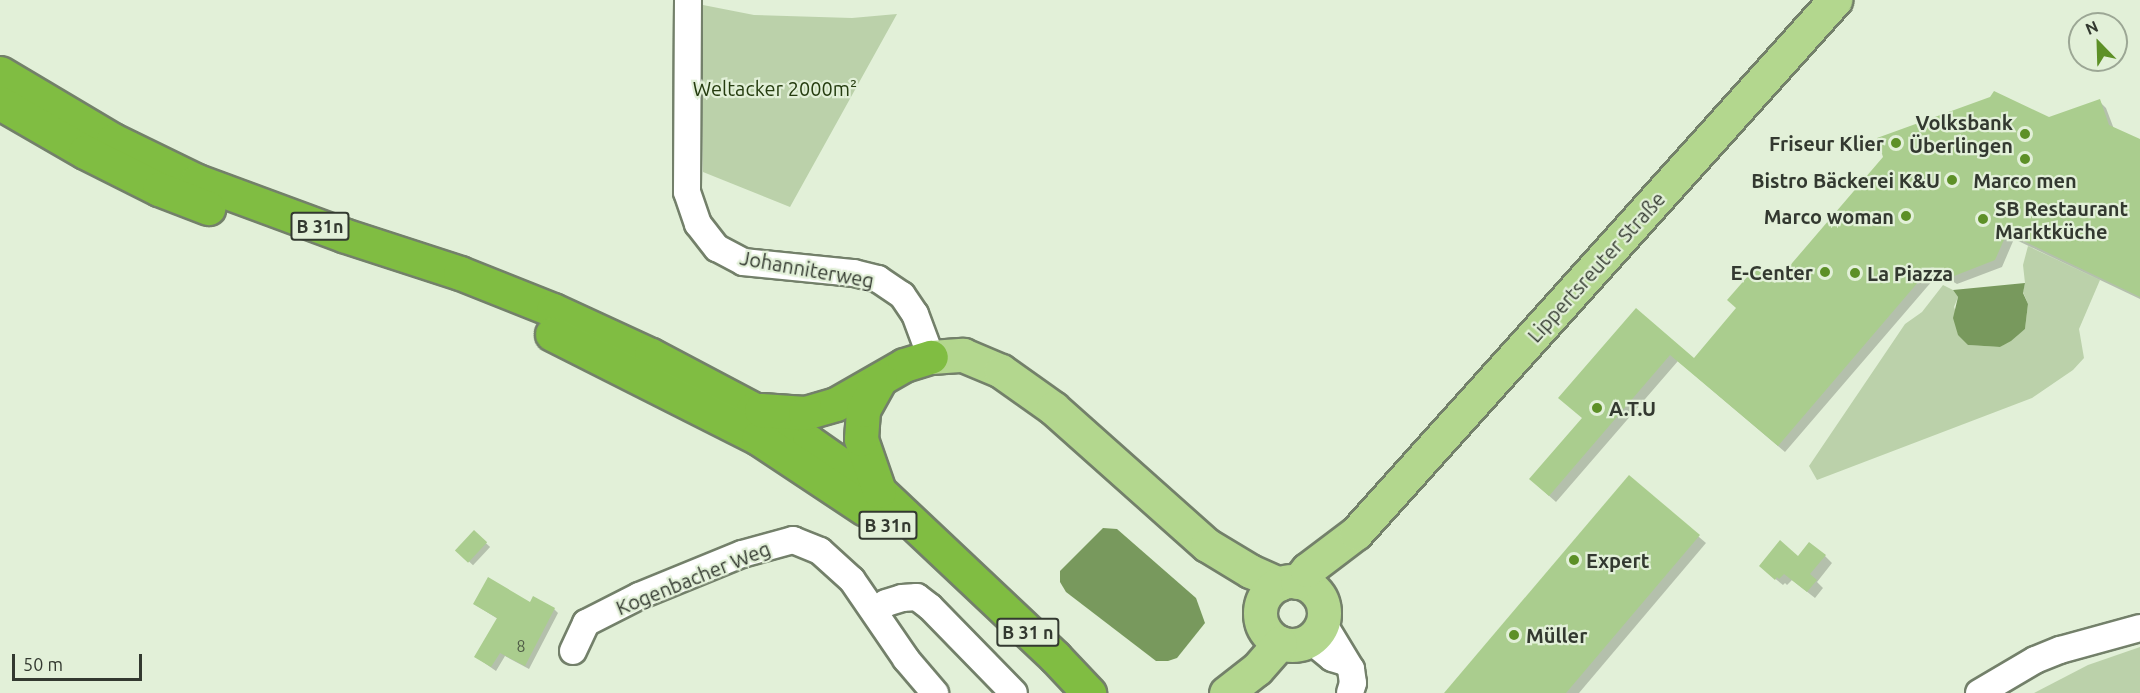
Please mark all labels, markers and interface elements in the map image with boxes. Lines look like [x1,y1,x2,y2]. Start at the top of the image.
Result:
north arrow [2068,12,2128,72]
text: N [2083,17,2101,38]
park label: Weltacker 2000m² [693,76,857,100]
place label: Volksbank Überlingen [1909,110,2013,157]
marker: Volksbank Überlingen [2018,127,2032,141]
place label: Friseur Klier [1769,131,1884,155]
marker: Friseur Klier [1889,136,1903,150]
marker: Marco men [2018,152,2032,166]
place label: Bistro Bäckerei K&U [1751,168,1940,192]
place label: Marco men [1973,168,2077,192]
marker: Bistro Bäckerei K&U [1945,173,1959,187]
street label: Lippertsreuter Straße [1522,187,1670,347]
place label: SB Restaurant Marktküche [1995,196,2128,243]
place label: Marco woman [1764,204,1894,228]
marker: Marco woman [1899,209,1913,223]
road number: B 31n [290,211,350,241]
marker: SB Restaurant Marktküche [1976,212,1990,226]
street label: Johanniterweg [738,245,876,293]
place label: E-Center [1730,260,1813,284]
place label: La Piazza [1867,261,1953,285]
marker: E-Center [1818,265,1832,279]
marker: La Piazza [1848,266,1862,280]
place label: A.T.U [1609,396,1656,420]
marker: A.T.U [1590,401,1604,415]
road number: B 31n [858,510,918,540]
street label: Kogenbacher Weg [612,536,774,620]
place label: Expert [1586,548,1649,572]
marker: Expert [1567,553,1581,567]
road number: B 31 n [995,617,1061,647]
place label: Müller [1526,623,1587,647]
marker: Müller [1507,628,1521,642]
house number: 8 [516,636,526,656]
scale bar [15,642,146,680]
text: 50 m [23,654,63,674]

